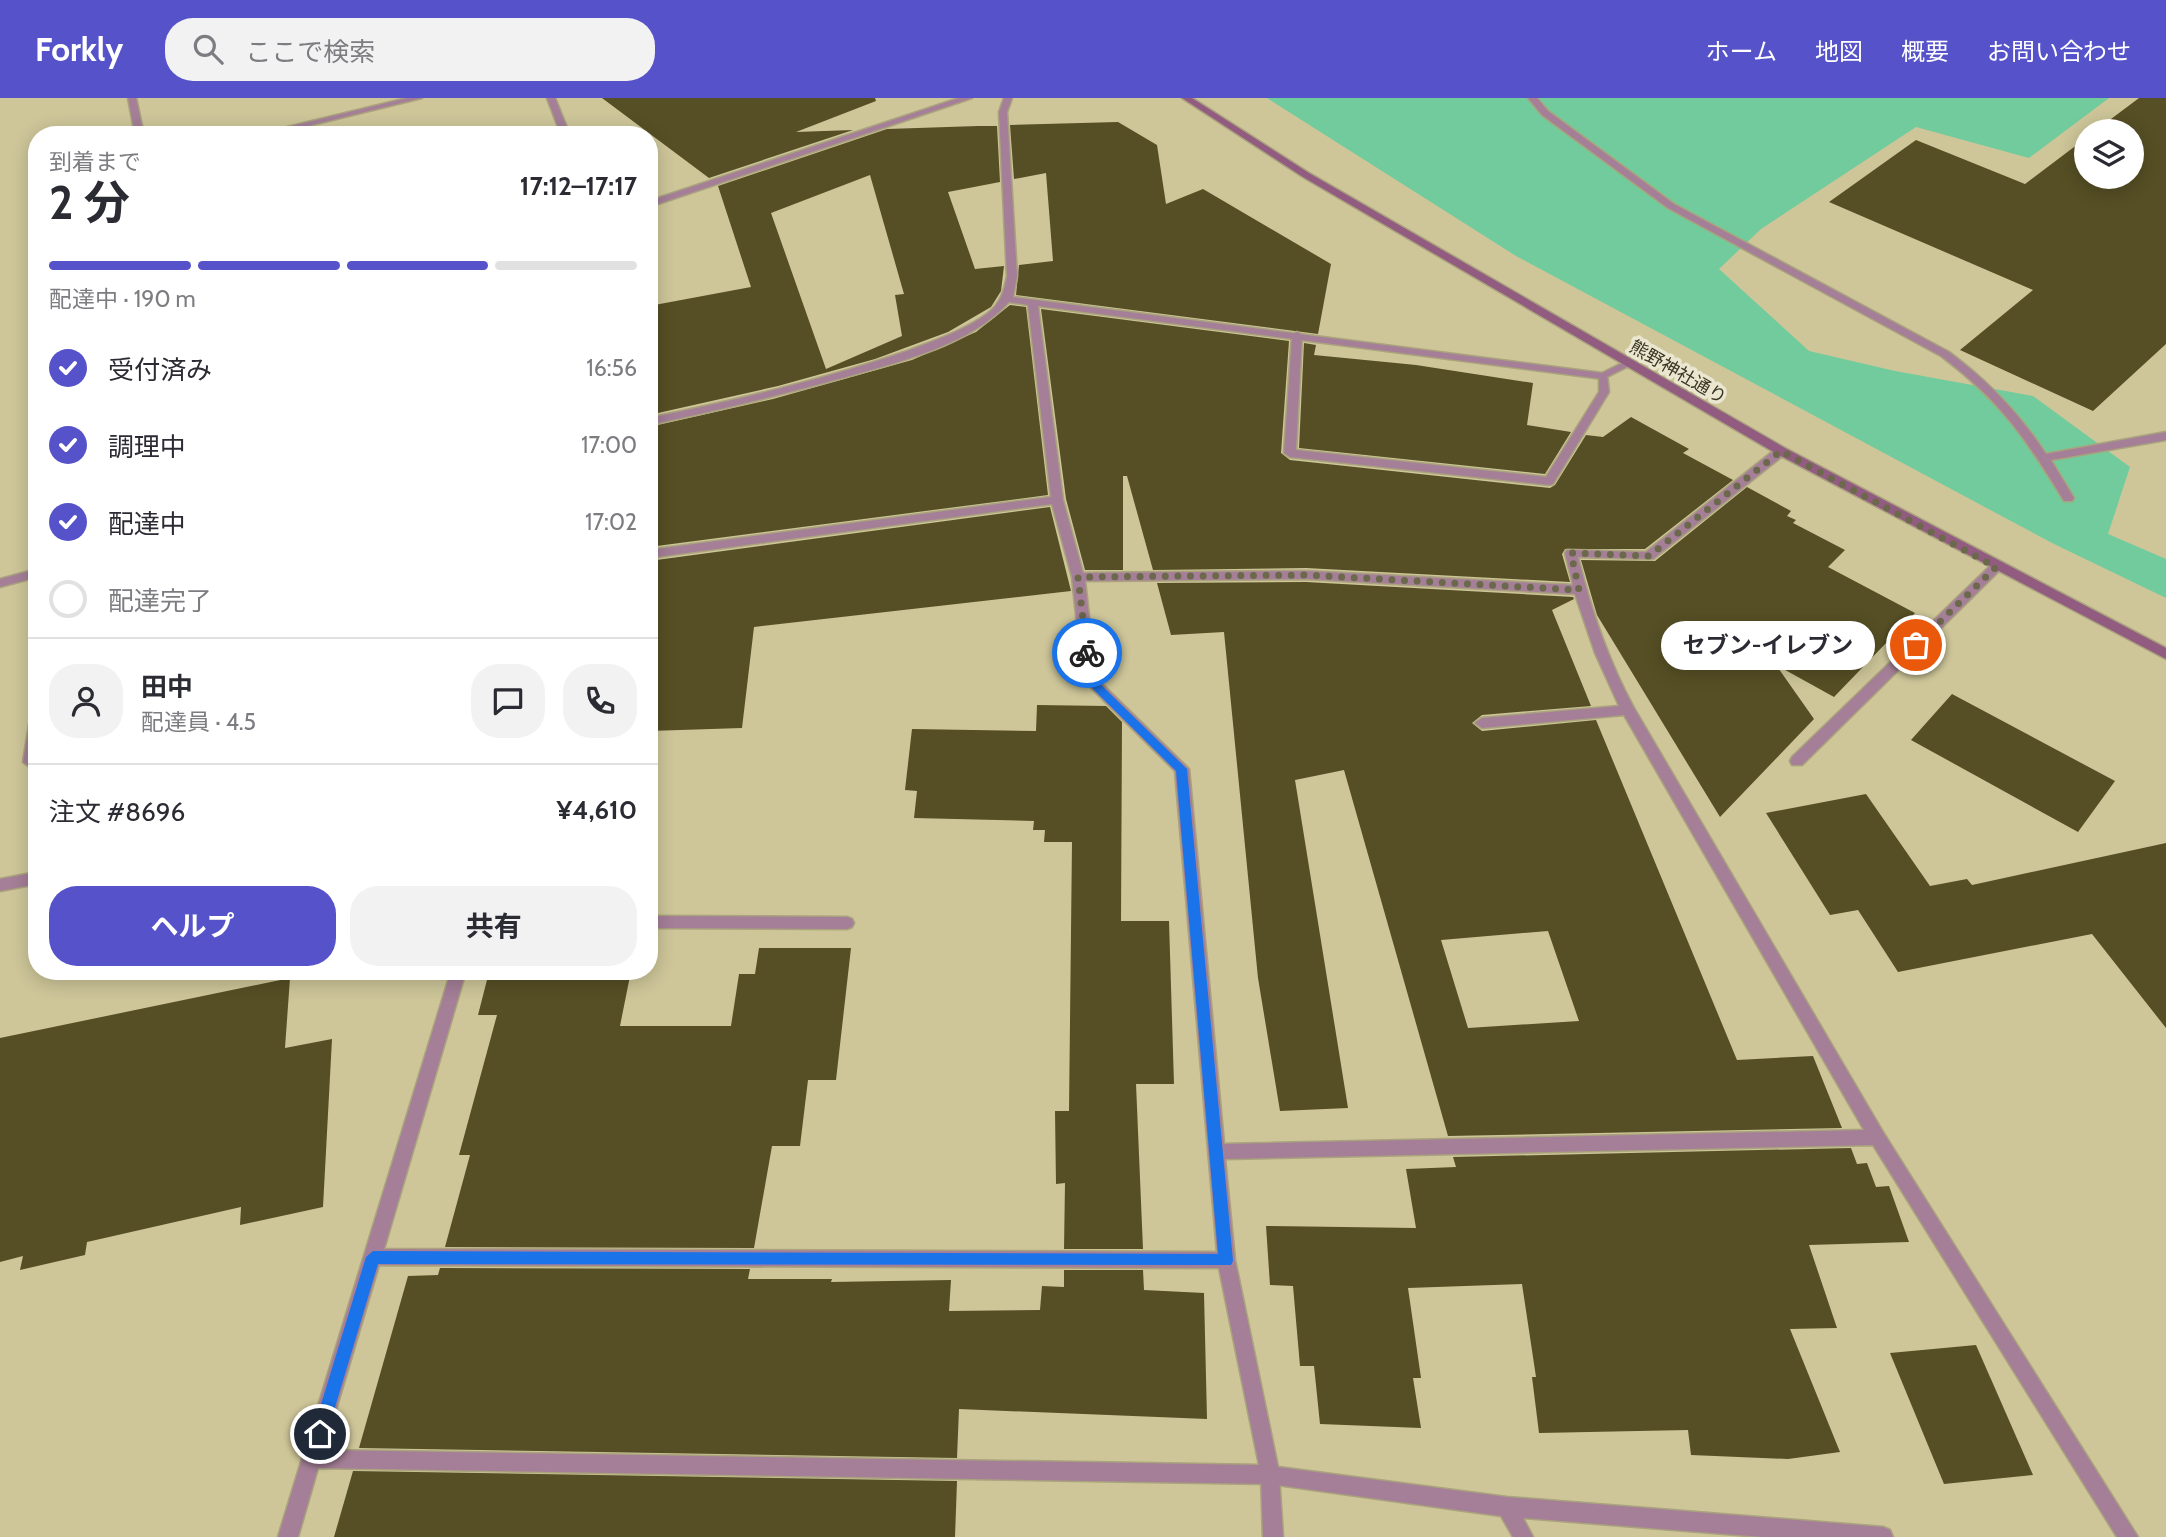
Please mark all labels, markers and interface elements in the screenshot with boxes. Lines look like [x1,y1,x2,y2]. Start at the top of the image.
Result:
search box [165,18,655,81]
text: Forkly [35,29,123,69]
icon: search [189,30,227,68]
text: ここで検索 [245,36,375,68]
text: ホーム [1706,37,1777,66]
text: 地図 [1815,37,1863,66]
text: 概要 [1901,37,1949,66]
text: お問い合わせ [1987,37,2131,66]
map controls [2074,119,2144,189]
button: layers [2074,119,2144,189]
text: 到着まで [49,148,141,176]
text: 17:12–17:17 [520,170,637,202]
text: 2 分 [49,175,130,231]
text: 配達中 · 190 m [49,285,196,313]
street label: 熊野神社通り [1626,335,1730,409]
icon: check [49,349,87,387]
text: 受付済み [108,354,212,386]
text: 16:56 [586,354,637,382]
icon: check [49,426,87,464]
text: 調理中 [108,431,186,463]
text: 17:00 [581,431,637,459]
icon: check [49,503,87,541]
text: 配達中 [108,508,186,540]
text: 17:02 [585,508,637,536]
text: 配達完了 [108,585,212,617]
pin [1886,615,1946,675]
courier [1052,618,1122,688]
callout: セブン-イレブン [1660,620,1874,670]
icon: bag [1897,626,1935,664]
text: セブン-イレブン [1683,631,1853,659]
icon: bike [1068,634,1106,672]
button: person [49,664,123,738]
button: chat [471,664,545,738]
button: phone [563,664,637,738]
text: 田中 [141,671,193,703]
text: 配達員 · 4.5 [141,708,256,736]
text: ¥4,610 [557,794,637,826]
text: 注文 #8696 [49,796,185,828]
button: ヘルプ [49,886,336,966]
button: 共有 [350,886,637,966]
pin [290,1404,350,1464]
icon: home [301,1415,339,1453]

